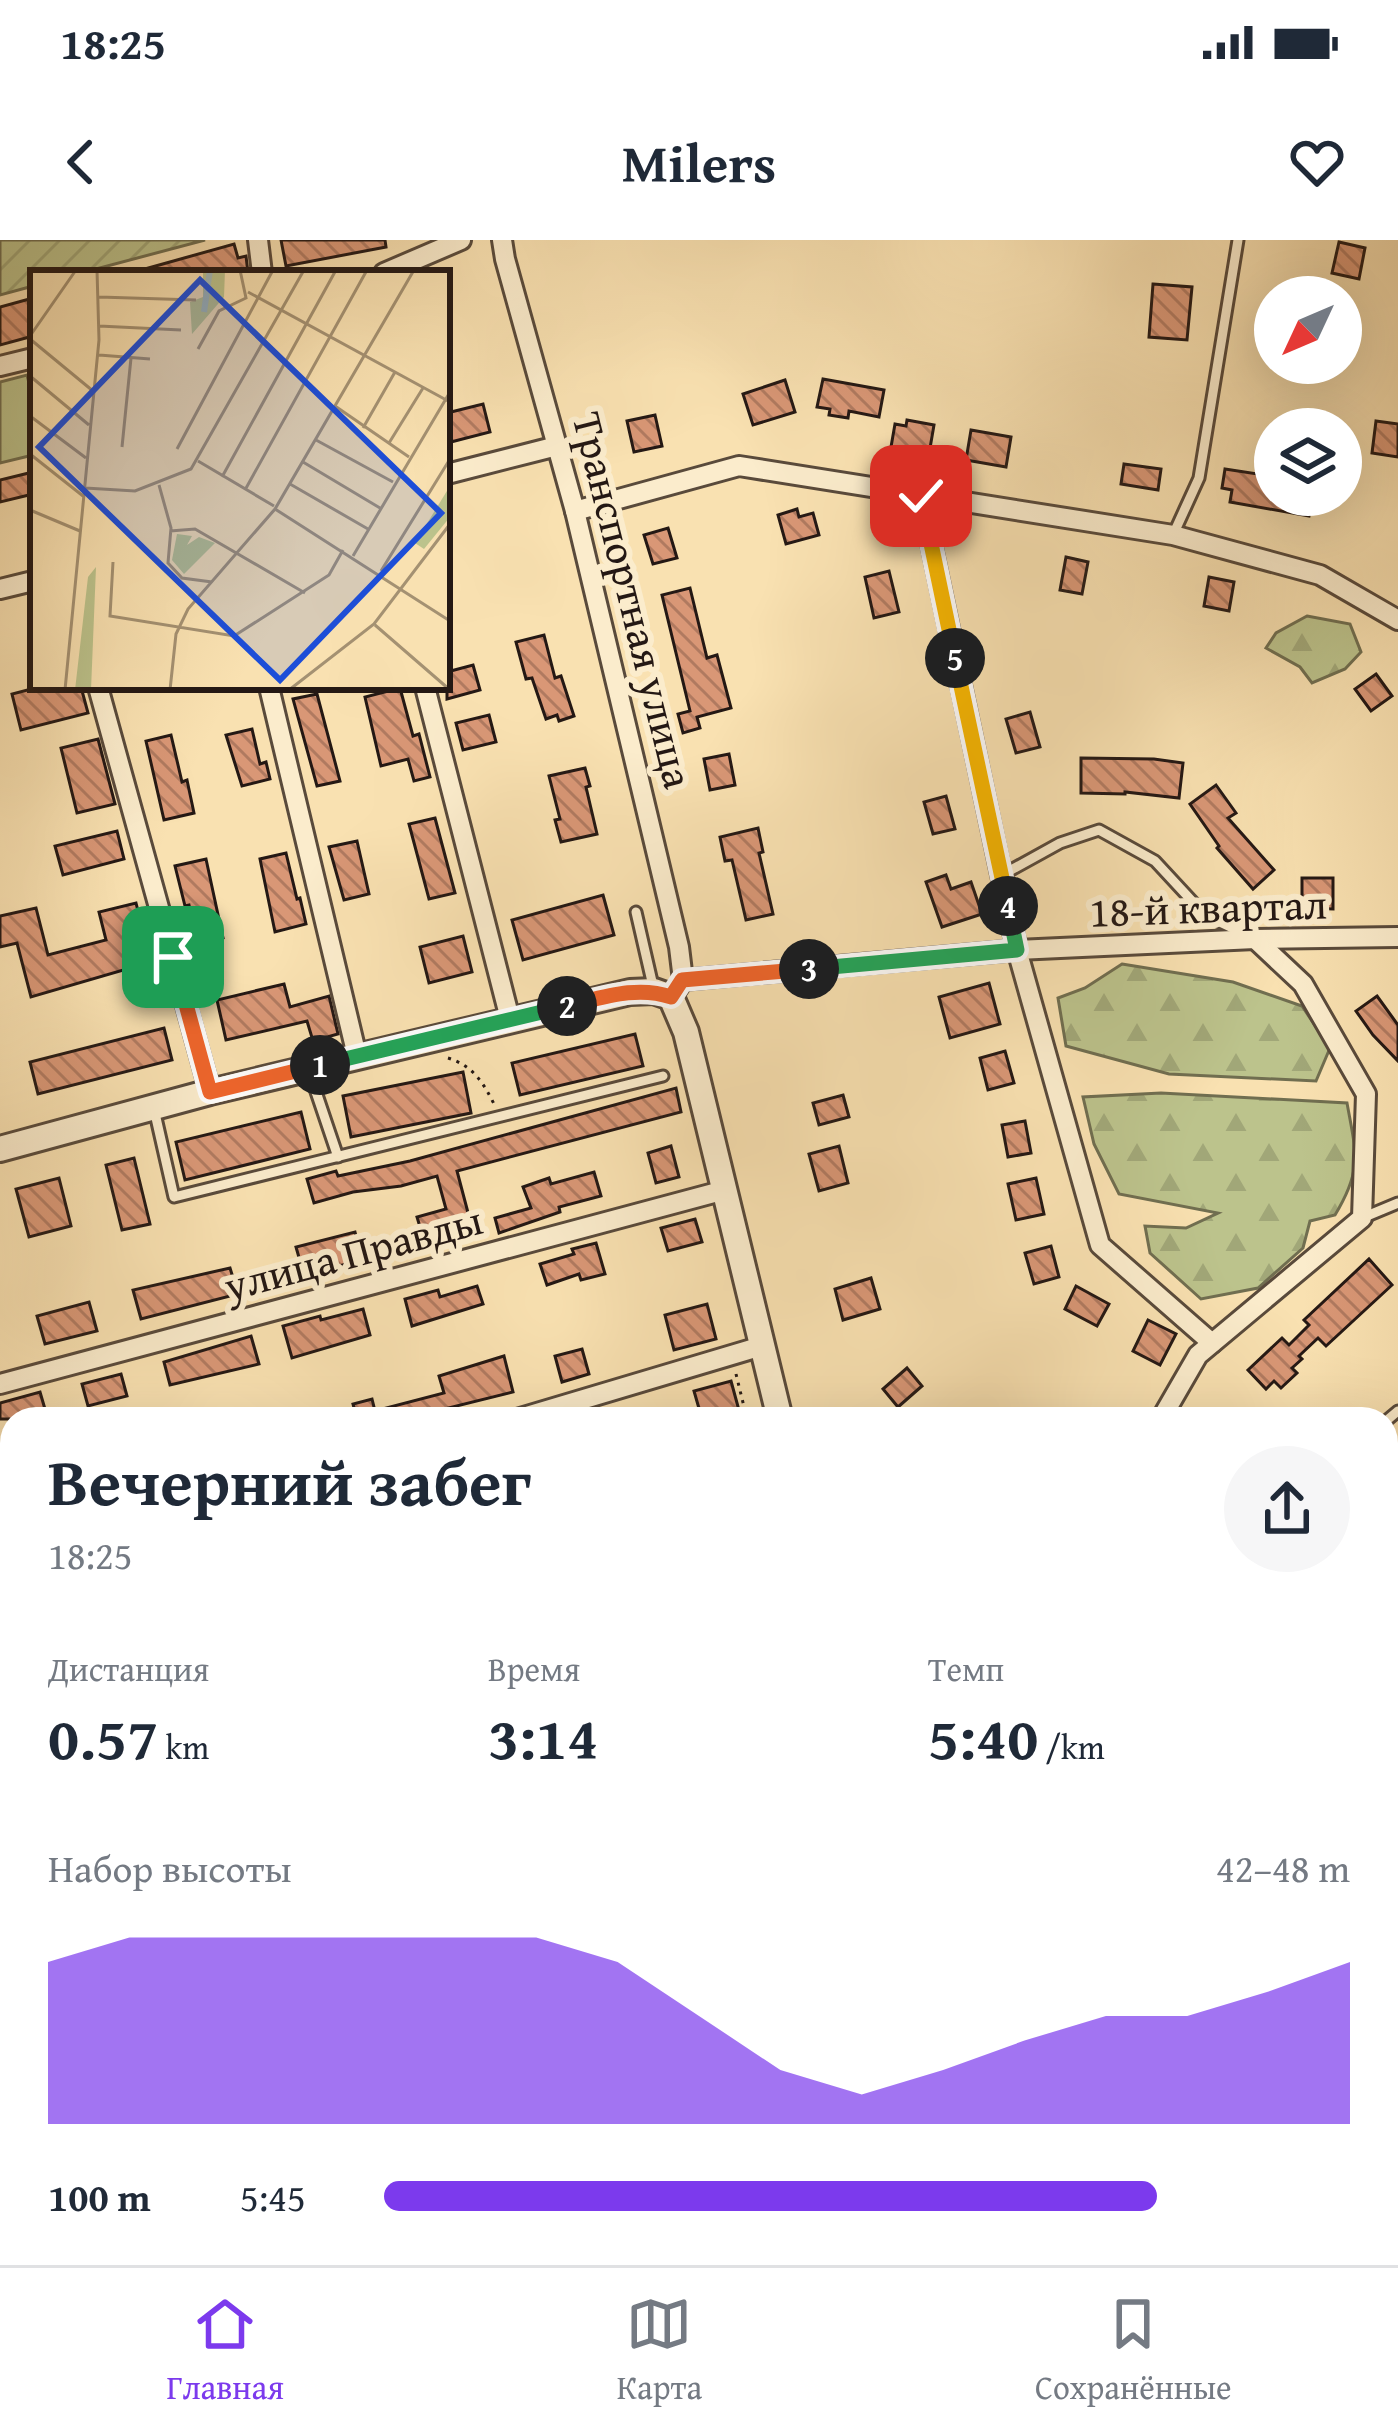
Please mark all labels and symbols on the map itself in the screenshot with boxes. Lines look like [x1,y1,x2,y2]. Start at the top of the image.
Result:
inset map [30,270,450,690]
north arrow [1254,276,1362,384]
street label: Транспортная улица [558,406,710,794]
pin [870,445,972,547]
pin: 5 [925,628,985,688]
street label: 18-й квартал [1088,872,1328,942]
pin: 4 [978,876,1038,936]
pin [122,906,224,1008]
pin: 3 [779,939,839,999]
pin: 2 [537,976,597,1036]
pin: 1 [290,1035,350,1095]
street label: улица Правды [216,1188,489,1316]

